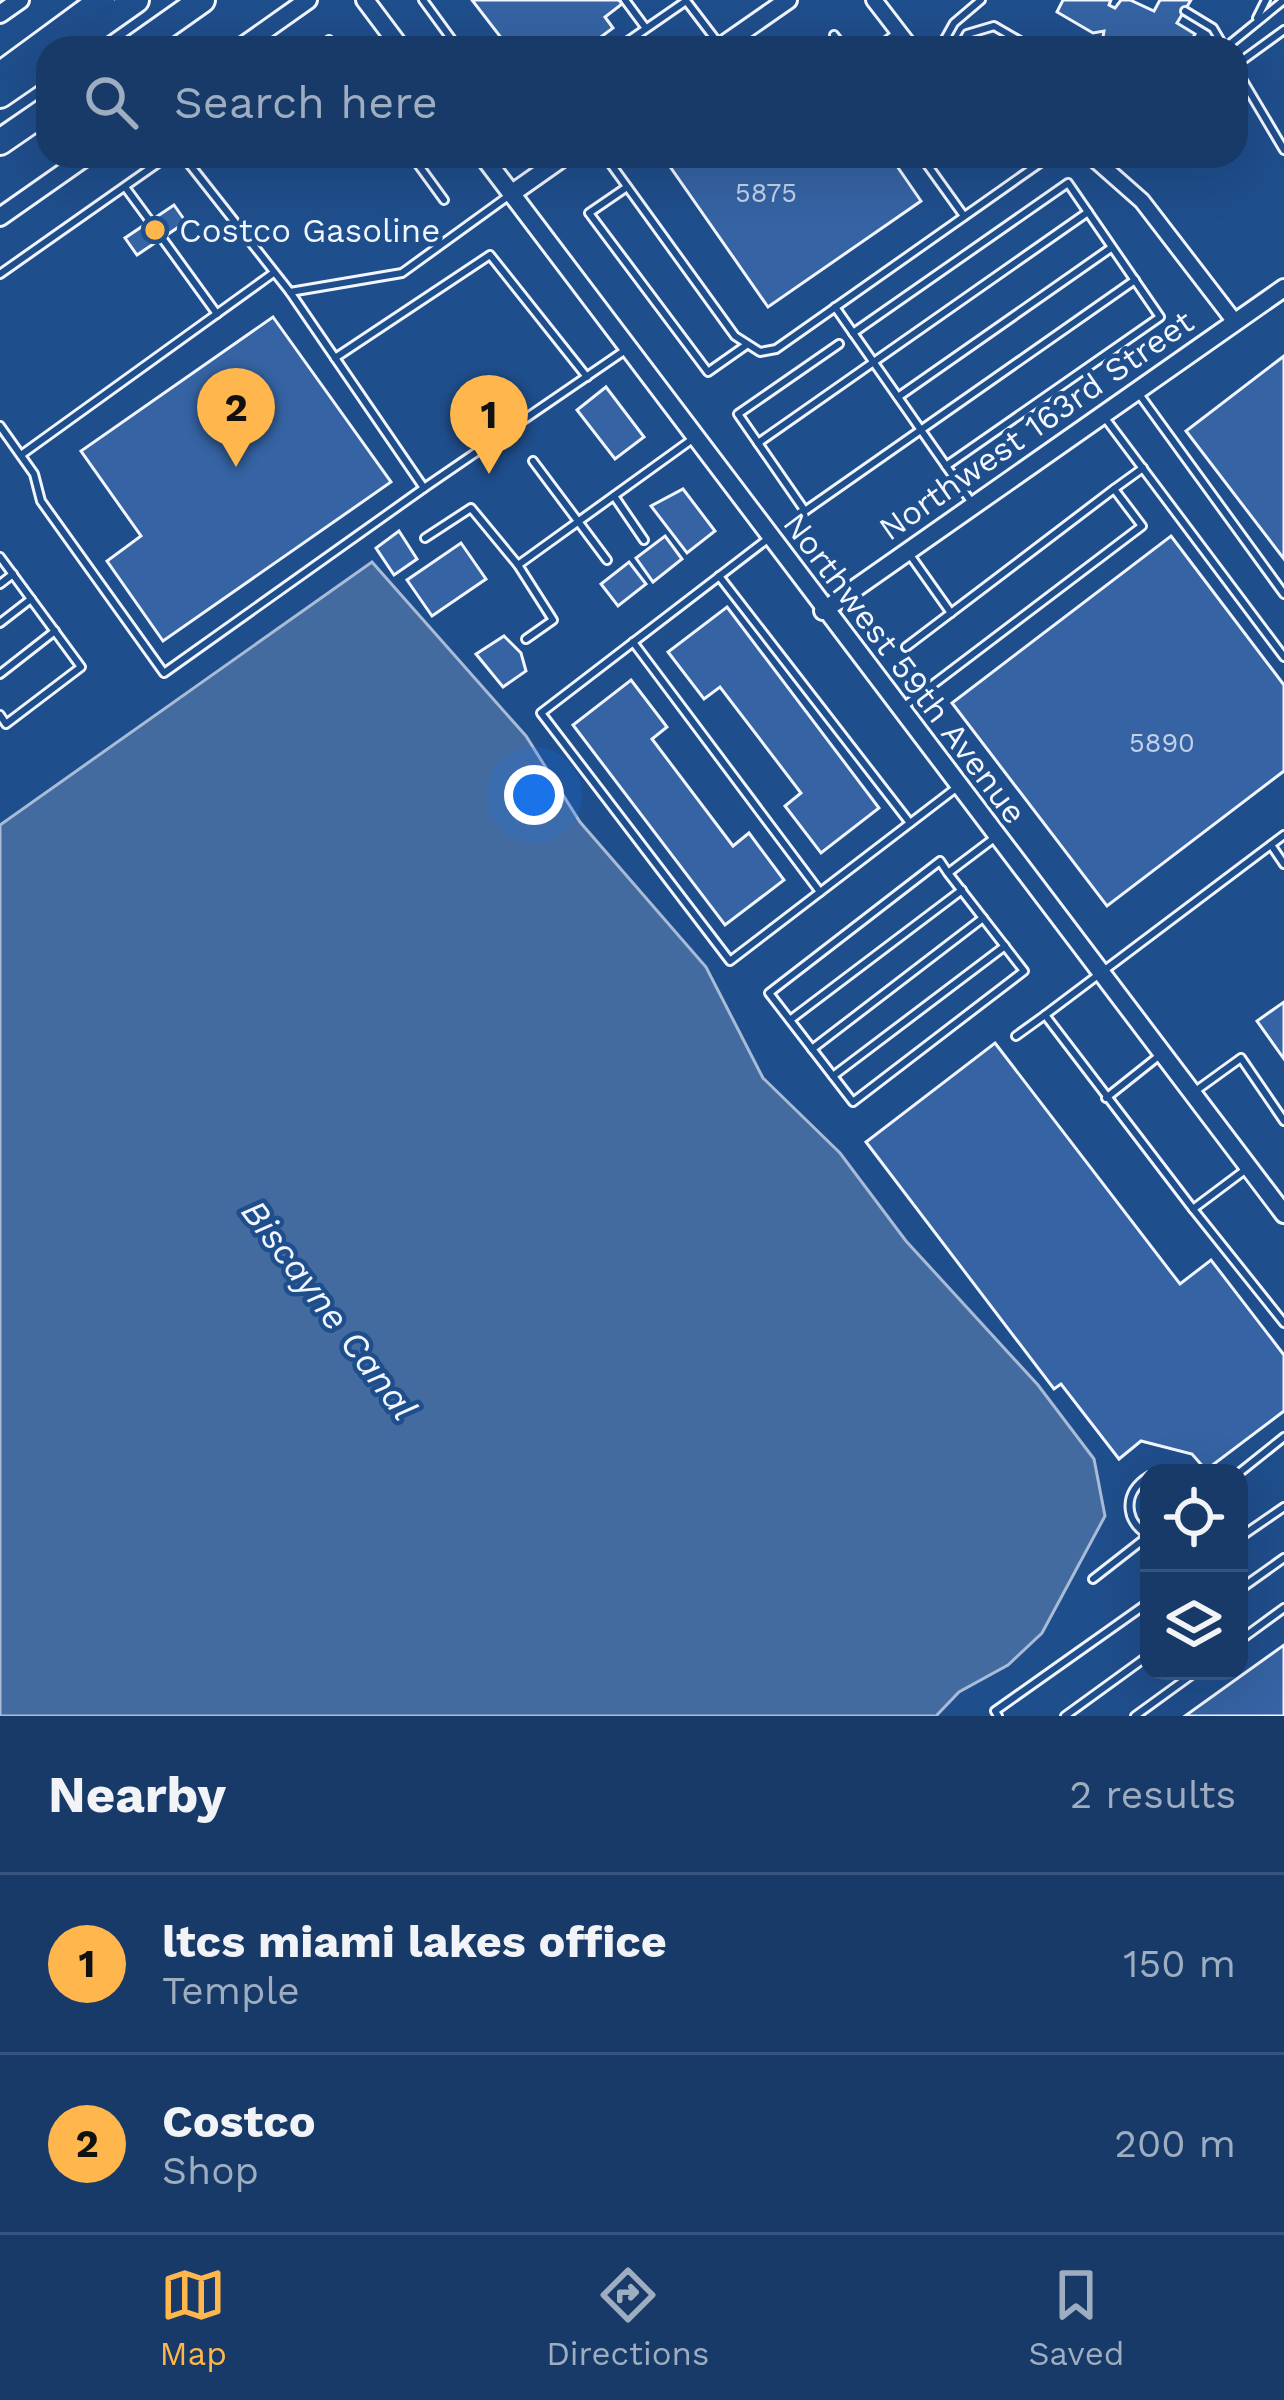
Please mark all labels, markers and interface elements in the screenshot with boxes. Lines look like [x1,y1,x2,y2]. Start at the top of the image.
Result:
search box [36,36,1248,168]
icon: search [78,69,144,135]
text: Search here [174,76,438,129]
house number: 5875 [735,177,797,209]
place label: Costco Gasoline [179,211,440,250]
marker: Costco Gasoline [142,217,168,243]
street label: Northwest 163rd Street [871,302,1201,548]
pin: 2 [197,368,275,467]
pin: 1 [450,375,528,474]
street label: Northwest 59th Avenue [775,505,1035,831]
house number: 5890 [1129,727,1195,759]
your location [504,765,564,825]
water label: Biscayne Canal [232,1192,426,1428]
map controls [1140,1464,1248,1680]
button: locate [1140,1464,1248,1572]
button: layers [1140,1572,1248,1680]
text: Nearby [48,1765,226,1824]
text: 2 results [1070,1772,1236,1817]
text: ltcs miami lakes office [162,1915,667,1968]
text: 1 [79,1941,95,1986]
text: 150 m [1123,1941,1236,1986]
text: Temple [162,1968,300,2013]
text: Costco [162,2095,316,2148]
text: 2 [75,2121,99,2166]
text: 200 m [1114,2121,1236,2166]
text: Shop [162,2148,259,2193]
tab: Map [160,2262,227,2373]
tab: Directions [546,2262,709,2373]
tab: Saved [1029,2262,1124,2373]

